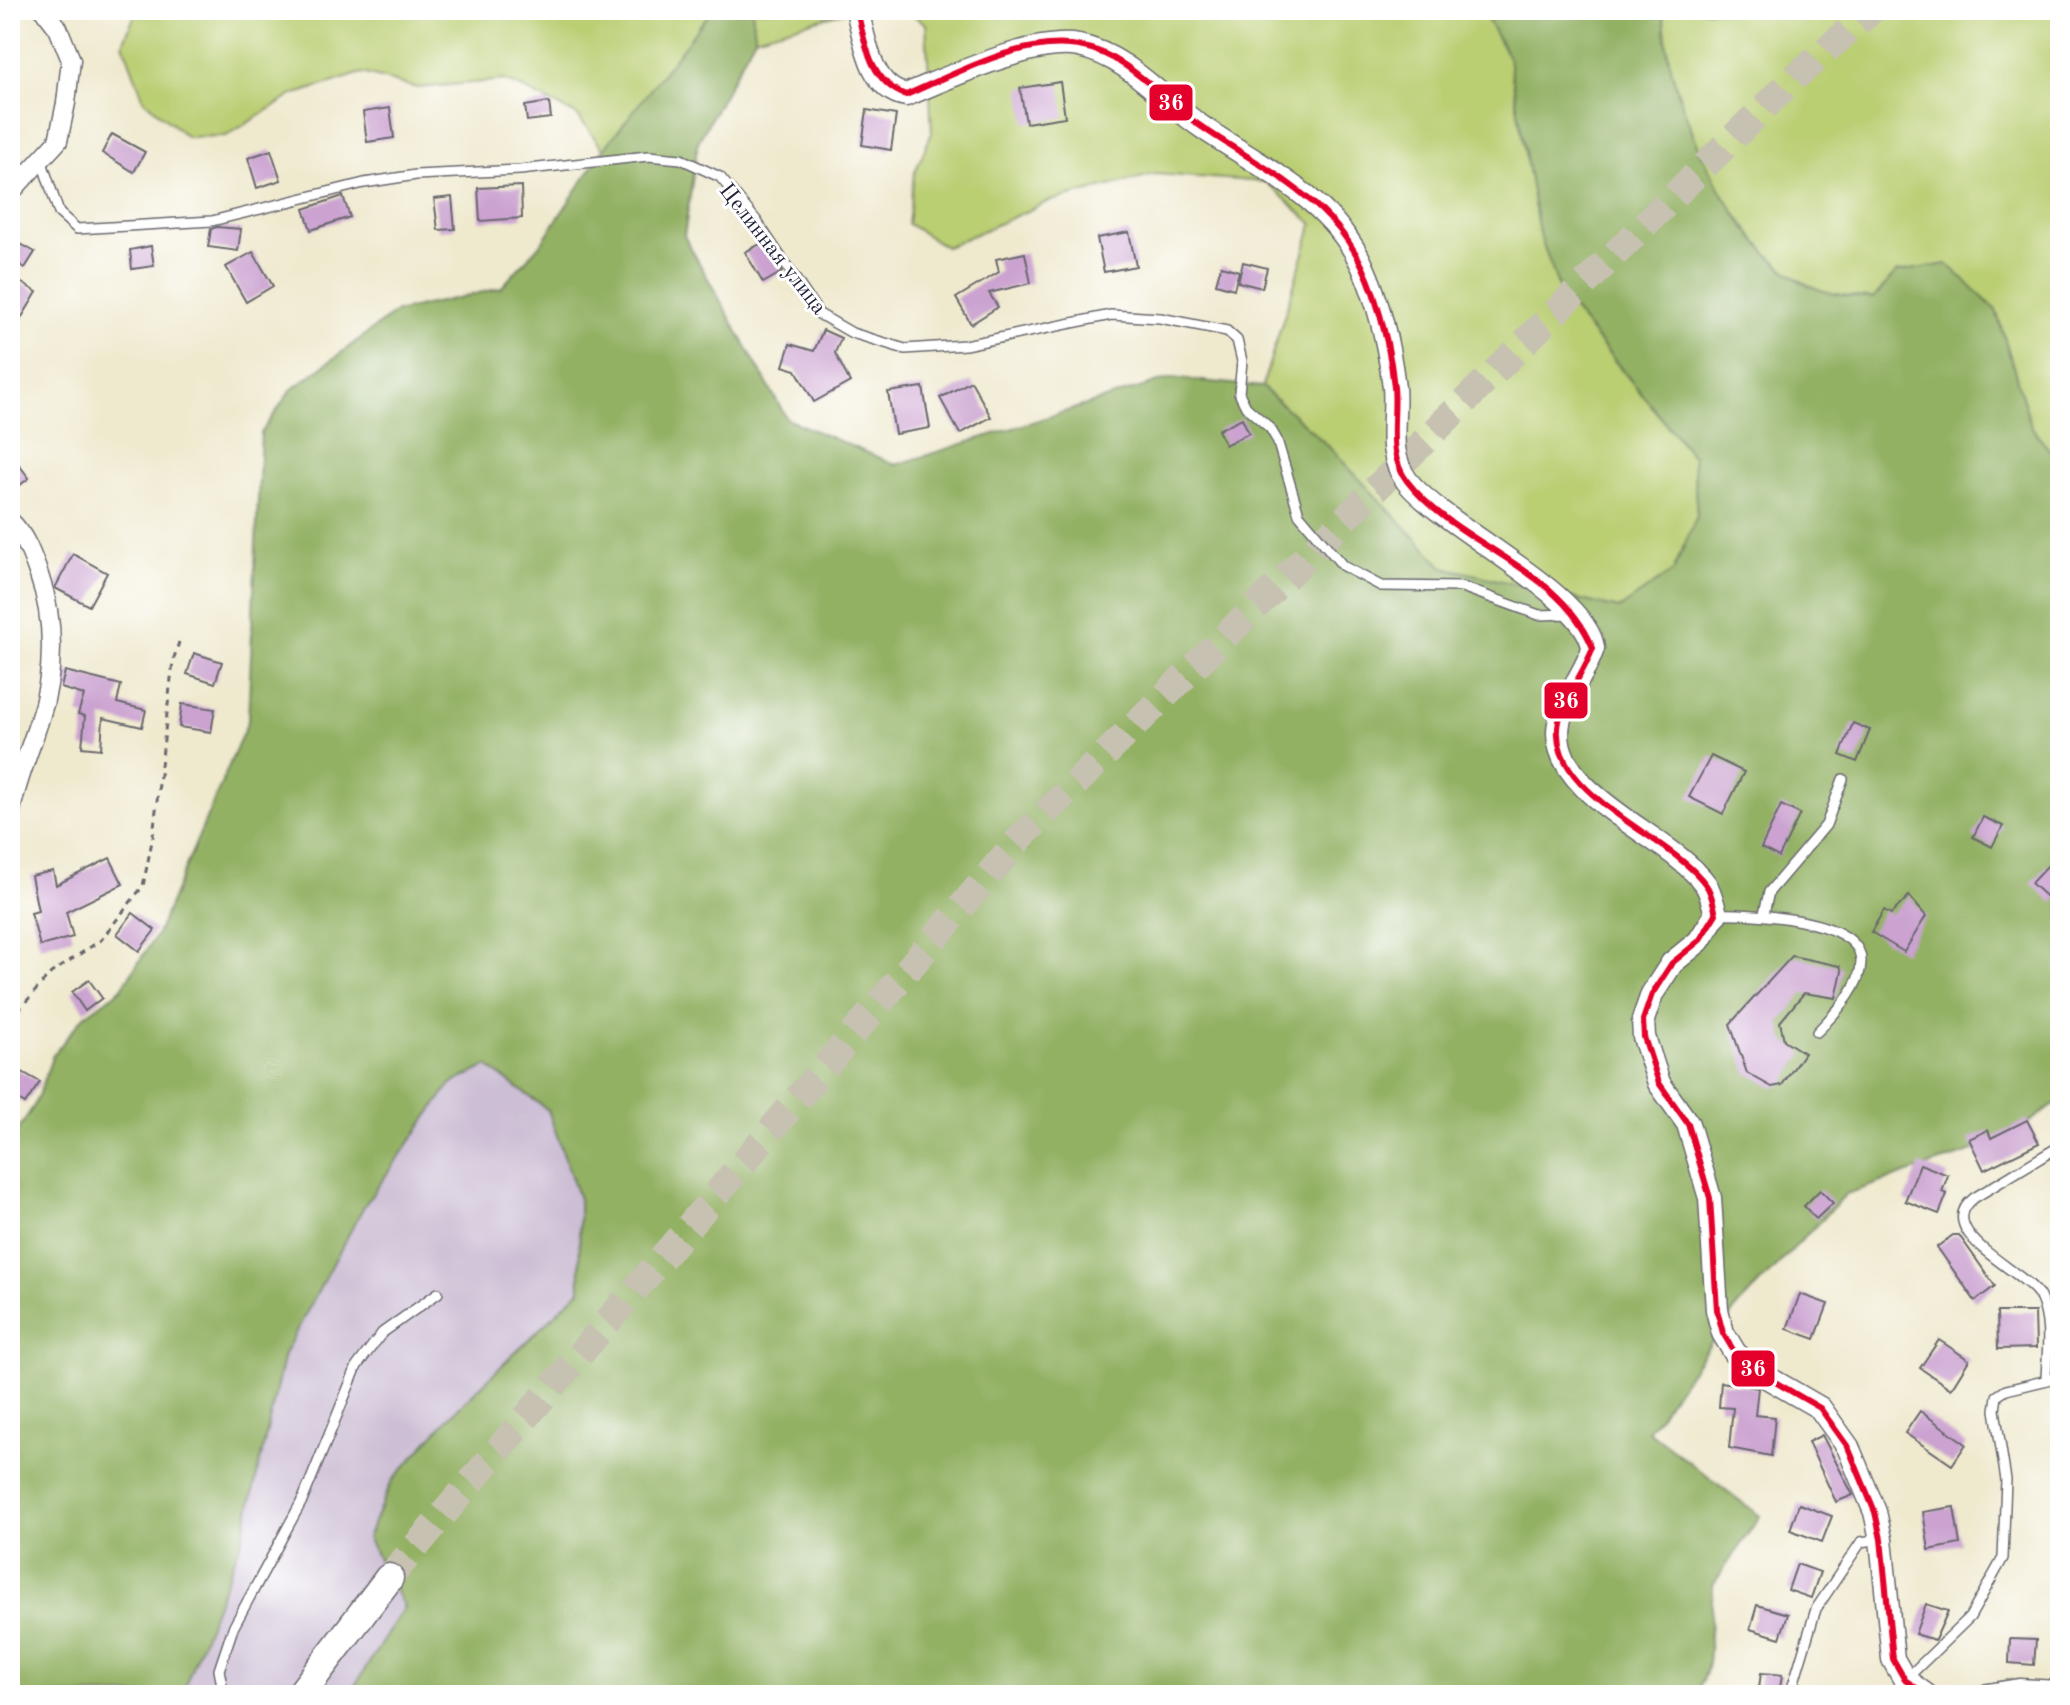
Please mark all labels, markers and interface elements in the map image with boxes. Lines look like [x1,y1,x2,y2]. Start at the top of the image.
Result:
line badge: 36 [1148,83,1194,122]
text: 36 [1158,93,1184,115]
street label: Целинная улица [715,180,830,319]
line badge: 36 [1543,681,1589,720]
text: 36 [1553,691,1579,713]
line badge: 36 [1730,1349,1776,1388]
text: 36 [1740,1359,1766,1381]

